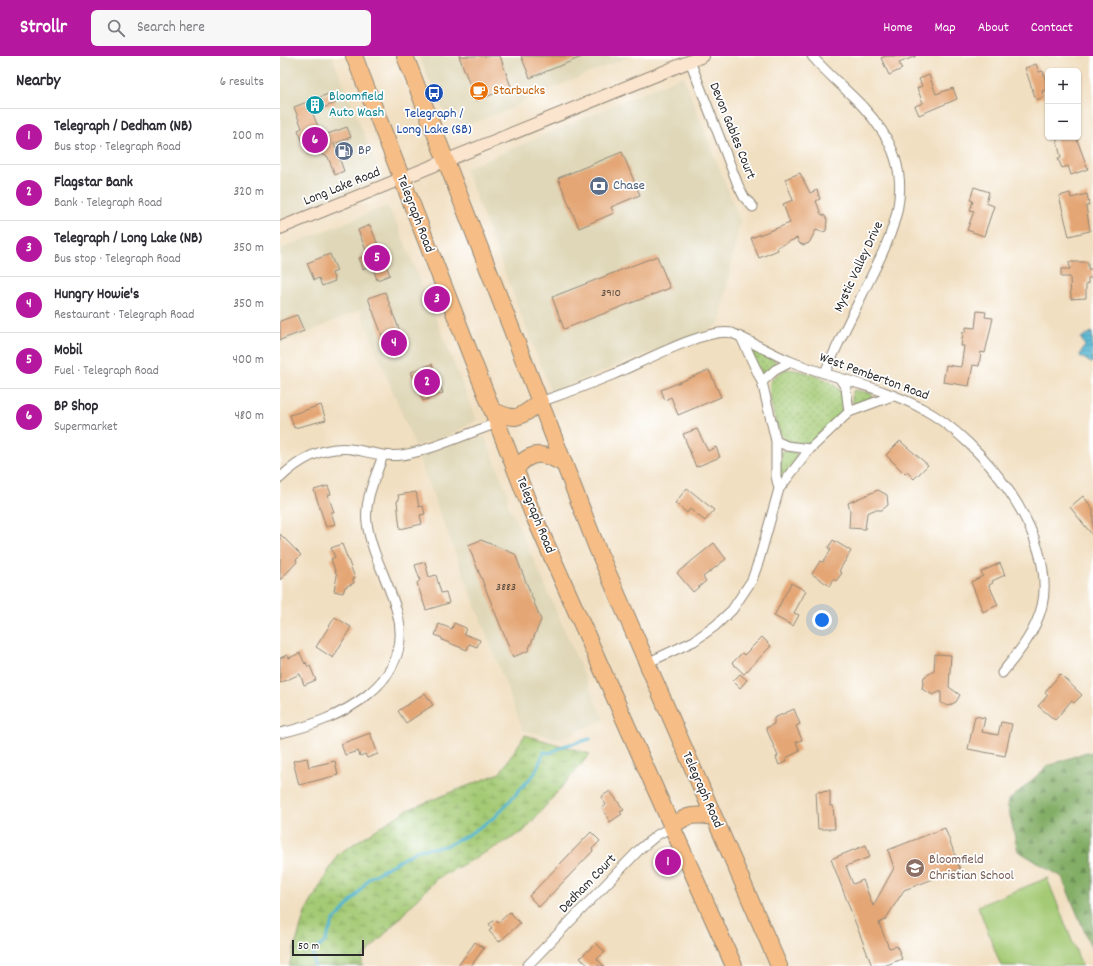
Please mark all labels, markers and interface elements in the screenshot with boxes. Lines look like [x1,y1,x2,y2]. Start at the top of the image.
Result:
search box [91,10,371,46]
text: Strollr [20,15,67,42]
icon: search [105,17,127,39]
text: Search here [137,17,205,39]
text: Home [883,18,912,38]
text: Map [934,18,956,38]
text: About [978,18,1009,38]
text: Contact [1031,18,1073,38]
map controls [1045,68,1081,140]
button: + [1045,68,1081,104]
text: Nearby [16,70,60,94]
text: 6 results [220,73,264,92]
cafe icon: Starbucks [468,80,490,102]
street label: Devon Gables Court [703,80,761,182]
place label: Starbucks [493,81,546,101]
bus stop icon: Telegraph / Long Lake (SB) [423,82,445,104]
place label: Bloomfield Auto Wash [329,87,384,123]
building icon: Bloomfield Auto Wash [304,94,326,116]
place label: Telegraph / Long Lake (SB) [397,104,472,140]
button: − [1045,104,1081,140]
text: Telegraph / Dedham (NB) [54,116,192,138]
pin: 6 [302,125,328,155]
text: 1 [28,127,30,146]
text: 200 m [232,127,264,146]
text: Bus stop · Telegraph Road [54,138,181,157]
fuel station icon: BP [333,140,355,162]
place label: BP [358,141,371,161]
street label: Long Lake Road [301,162,383,212]
text: Flagstar Bank [54,172,133,194]
street label: Telegraph Road [391,172,439,256]
bank icon: Chase [588,175,610,197]
place label: Chase [613,176,645,196]
text: 2 [26,183,32,202]
text: 320 m [234,183,264,202]
text: Bank · Telegraph Road [54,194,162,213]
street label: Mystic Valley Drive [829,218,889,316]
text: Telegraph / Long Lake (NB) [54,228,202,250]
text: 3 [26,239,32,258]
text: 350 m [233,239,264,258]
pin: 5 [364,243,390,273]
text: Bus stop · Telegraph Road [54,250,181,269]
text: Hungry Howie's [54,284,139,306]
pin: 3 [424,284,450,314]
house number: 3910 [601,285,621,302]
text: 4 [26,295,32,314]
text: 350 m [233,295,264,314]
text: Restaurant · Telegraph Road [54,306,194,325]
pin: 4 [381,328,407,358]
text: Mobil [54,340,82,362]
street label: West Pemberton Road [816,348,932,406]
text: 5 [26,351,32,370]
text: 400 m [233,351,264,370]
text: Fuel · Telegraph Road [54,362,159,381]
pin: 2 [414,367,440,397]
text: BP Shop [54,396,98,418]
text: 6 [26,407,32,426]
text: 480 m [234,407,264,426]
text: Supermarket [54,418,118,437]
street label: Telegraph Road [510,474,560,556]
house number: 3883 [496,579,516,596]
your location [812,610,832,630]
street label: Telegraph Road [676,749,728,831]
pin: 1 [655,847,681,877]
street label: Dedham Court [555,850,621,918]
place label: Bloomfield Christian School [929,850,1015,886]
school or university icon: Bloomfield Christian School [904,857,926,879]
scale bar [292,938,364,957]
text: 50 m [298,939,319,955]

